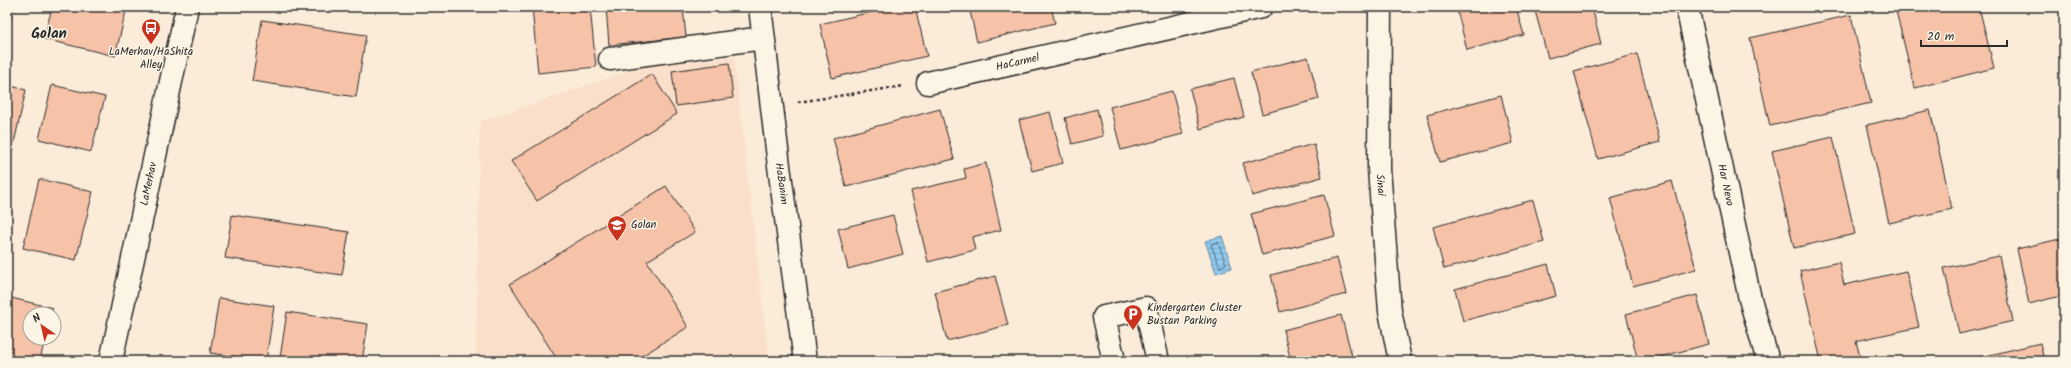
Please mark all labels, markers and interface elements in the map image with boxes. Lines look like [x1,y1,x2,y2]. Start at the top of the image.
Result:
bus stop icon: LaMerhav/HaShita Alley [140,17,162,45]
district label: Golan [31,22,67,46]
scale bar [1921,22,2007,48]
text: 20 m [1927,27,1955,46]
place label: LaMerhav/HaShita Alley [109,43,193,74]
street label: HaCarmel [994,49,1042,76]
street label: LaMerhav [136,160,163,208]
street label: HaBanim [770,162,793,206]
street label: Har Nevo [1712,162,1739,208]
street label: Sinai [1370,173,1390,197]
school or university icon: Golan [606,214,628,242]
place label: Golan [631,216,657,234]
place label: Kindergarten Cluster Bustan Parking [1147,299,1243,330]
parking icon: Kindergarten Cluster Bustan Parking [1122,303,1144,331]
north arrow [22,306,62,346]
text: N [29,309,45,328]

